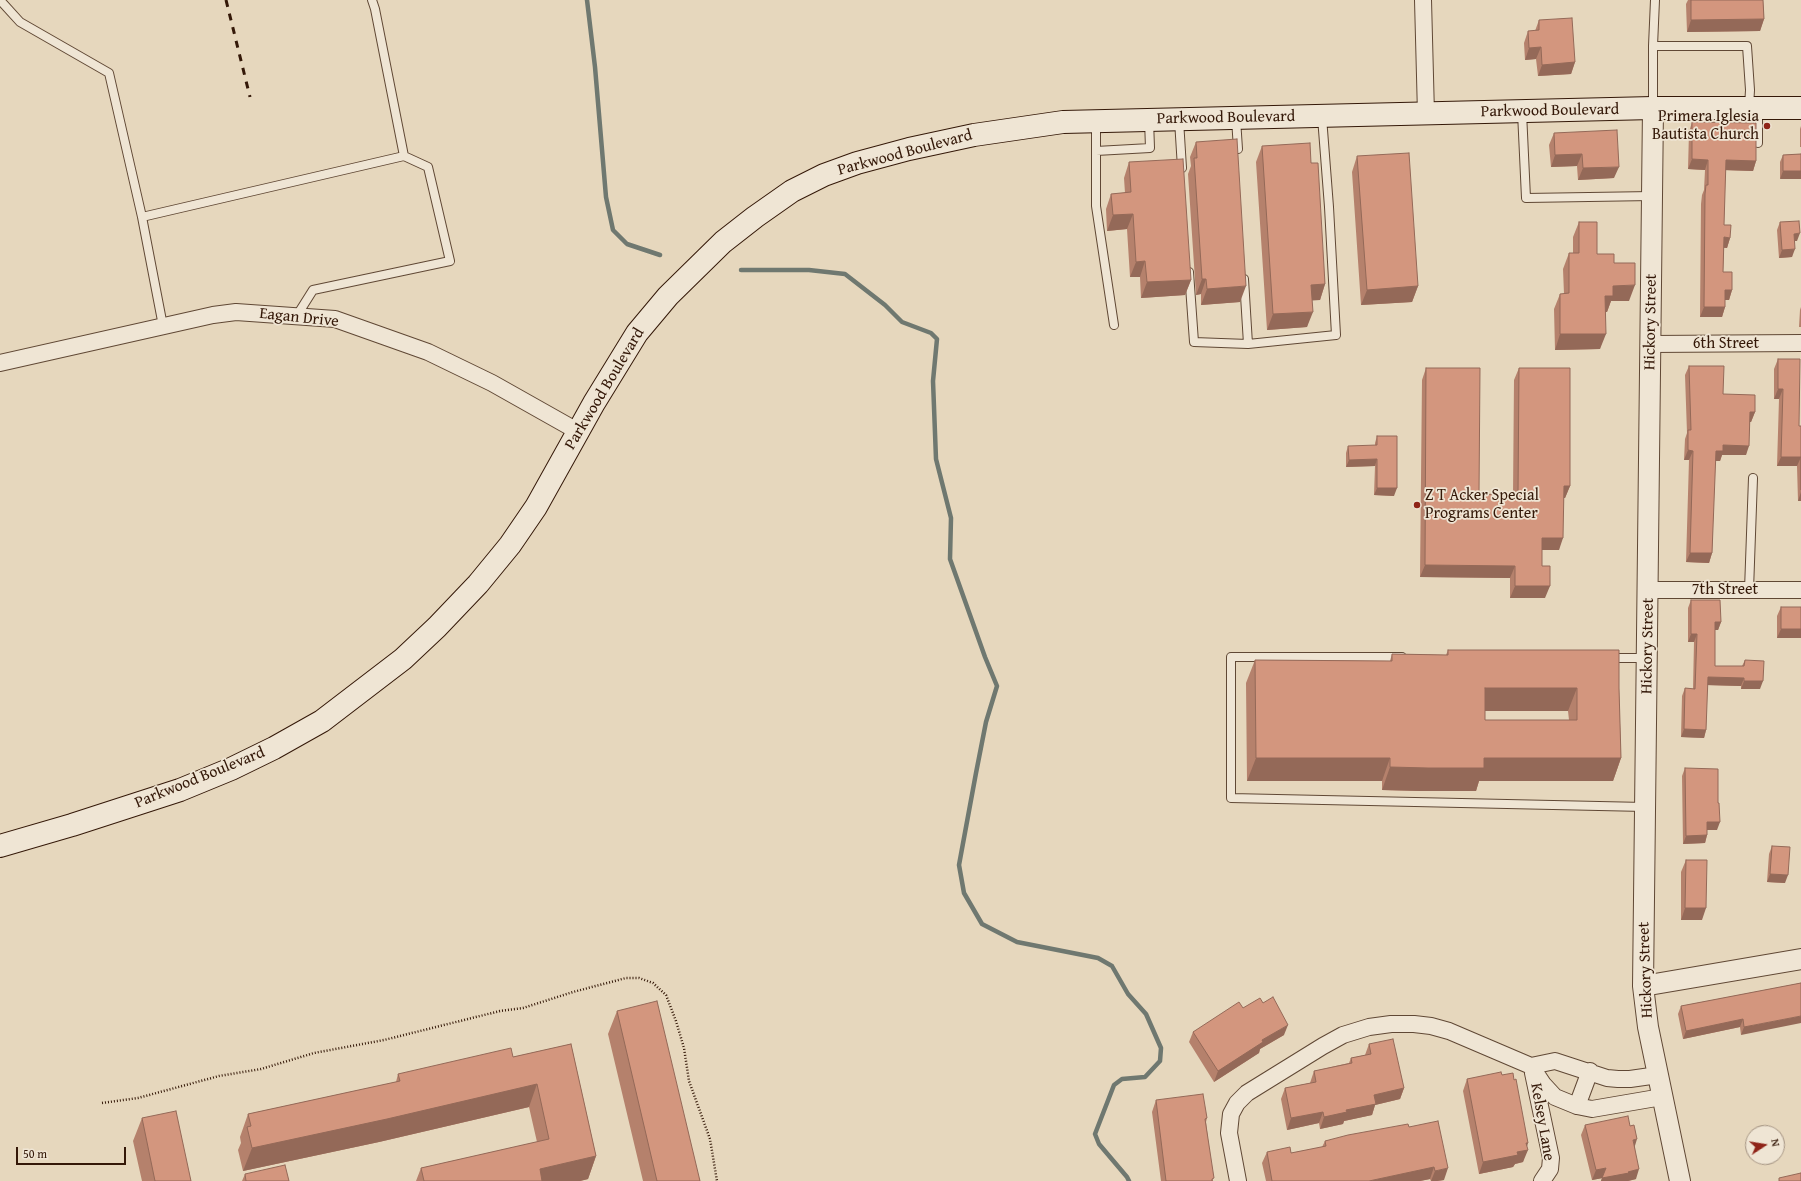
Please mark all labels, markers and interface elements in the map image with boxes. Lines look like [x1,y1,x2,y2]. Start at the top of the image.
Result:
street label: Parkwood Boulevard [1481,100,1619,122]
street label: Parkwood Boulevard [1157,107,1295,129]
place label: Primera Iglesia Bautista Church [1652,107,1759,145]
marker: Primera Iglesia Bautista Church [1762,121,1772,131]
street label: Parkwood Boulevard [836,126,974,180]
street label: Hickory Street [1641,274,1661,370]
street label: Eagan Drive [258,304,340,332]
street label: Parkwood Boulevard [561,325,649,453]
street label: 6th Street [1693,334,1759,354]
place label: Z T Acker Special Programs Center [1425,486,1539,524]
marker: Z T Acker Special Programs Center [1412,500,1422,510]
street label: 7th Street [1692,580,1758,600]
street label: Hickory Street [1638,598,1658,694]
street label: Parkwood Boulevard [132,743,268,813]
street label: Hickory Street [1635,921,1657,1019]
street label: Kelsey Lane [1526,1082,1558,1162]
north arrow [1745,1125,1785,1165]
text: N [1767,1137,1784,1148]
scale bar [18,1139,128,1165]
text: 50 m [23,1145,47,1162]

